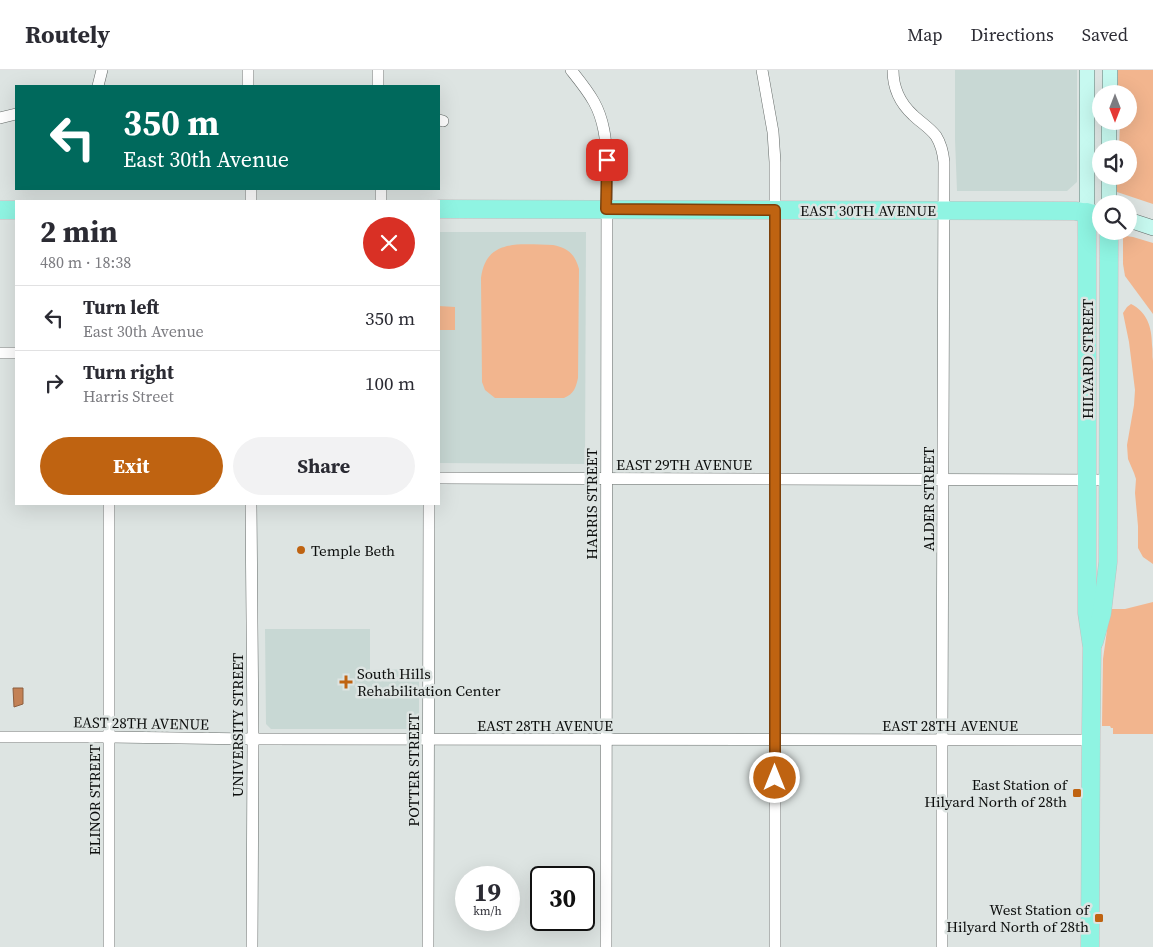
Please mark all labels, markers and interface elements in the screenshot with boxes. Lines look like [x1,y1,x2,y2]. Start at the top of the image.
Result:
text: Routely [25,18,110,51]
text: Map [907,22,943,47]
text: Directions [971,22,1054,47]
text: Saved [1082,22,1128,47]
north arrow [1092,85,1138,130]
map controls [1092,85,1137,240]
text: 350 m [123,99,219,147]
icon: left [40,105,105,170]
pin [586,139,628,181]
button: sound [1092,140,1137,185]
text: East 30th Avenue [123,144,289,174]
icon: arrive [593,146,621,174]
button: search [1092,195,1137,240]
street label: EAST 30TH AVENUE [800,200,936,221]
text: 2 min [40,211,118,252]
button: close [363,217,415,269]
text: 480 m · 18:38 [40,251,131,273]
text: Turn left [83,294,159,320]
street label: HILYARD STREET [1077,299,1098,419]
icon: left [40,304,68,332]
text: 350 m [365,305,415,331]
text: East 30th Avenue [83,320,204,342]
text: Turn right [83,359,174,385]
icon: right [40,369,68,397]
text: 100 m [365,370,415,396]
text: Harris Street [83,385,174,407]
button: Exit [40,437,223,495]
button: Share [233,437,415,495]
street label: ALDER STREET [918,447,939,551]
street label: HARRIS STREET [581,448,602,560]
street label: EAST 29TH AVENUE [616,454,752,475]
place label: Temple Beth [311,540,395,561]
marker: Temple Beth [295,544,307,556]
street label: UNIVERSITY STREET [227,653,248,797]
place label: South Hills Rehabilitation Center [357,663,501,701]
marker: South Hills Rehabilitation Center [339,675,353,689]
street label: EAST 28TH AVENUE [73,711,209,735]
street label: POTTER STREET [403,713,424,827]
street label: EAST 28TH AVENUE [477,715,613,736]
street label: EAST 28TH AVENUE [882,715,1018,736]
street label: ELINOR STREET [84,744,105,856]
position arrow [748,751,800,803]
place label: East Station of Hilyard North of 28th [924,774,1069,812]
marker: East Station of Hilyard North of 28th [1071,787,1083,799]
speed limit sign: 30 [530,866,595,931]
text: 19 [474,875,501,909]
place label: West Station of Hilyard North of 28th [946,899,1091,937]
text: km/h [473,903,502,919]
marker: West Station of Hilyard North of 28th [1093,912,1105,924]

